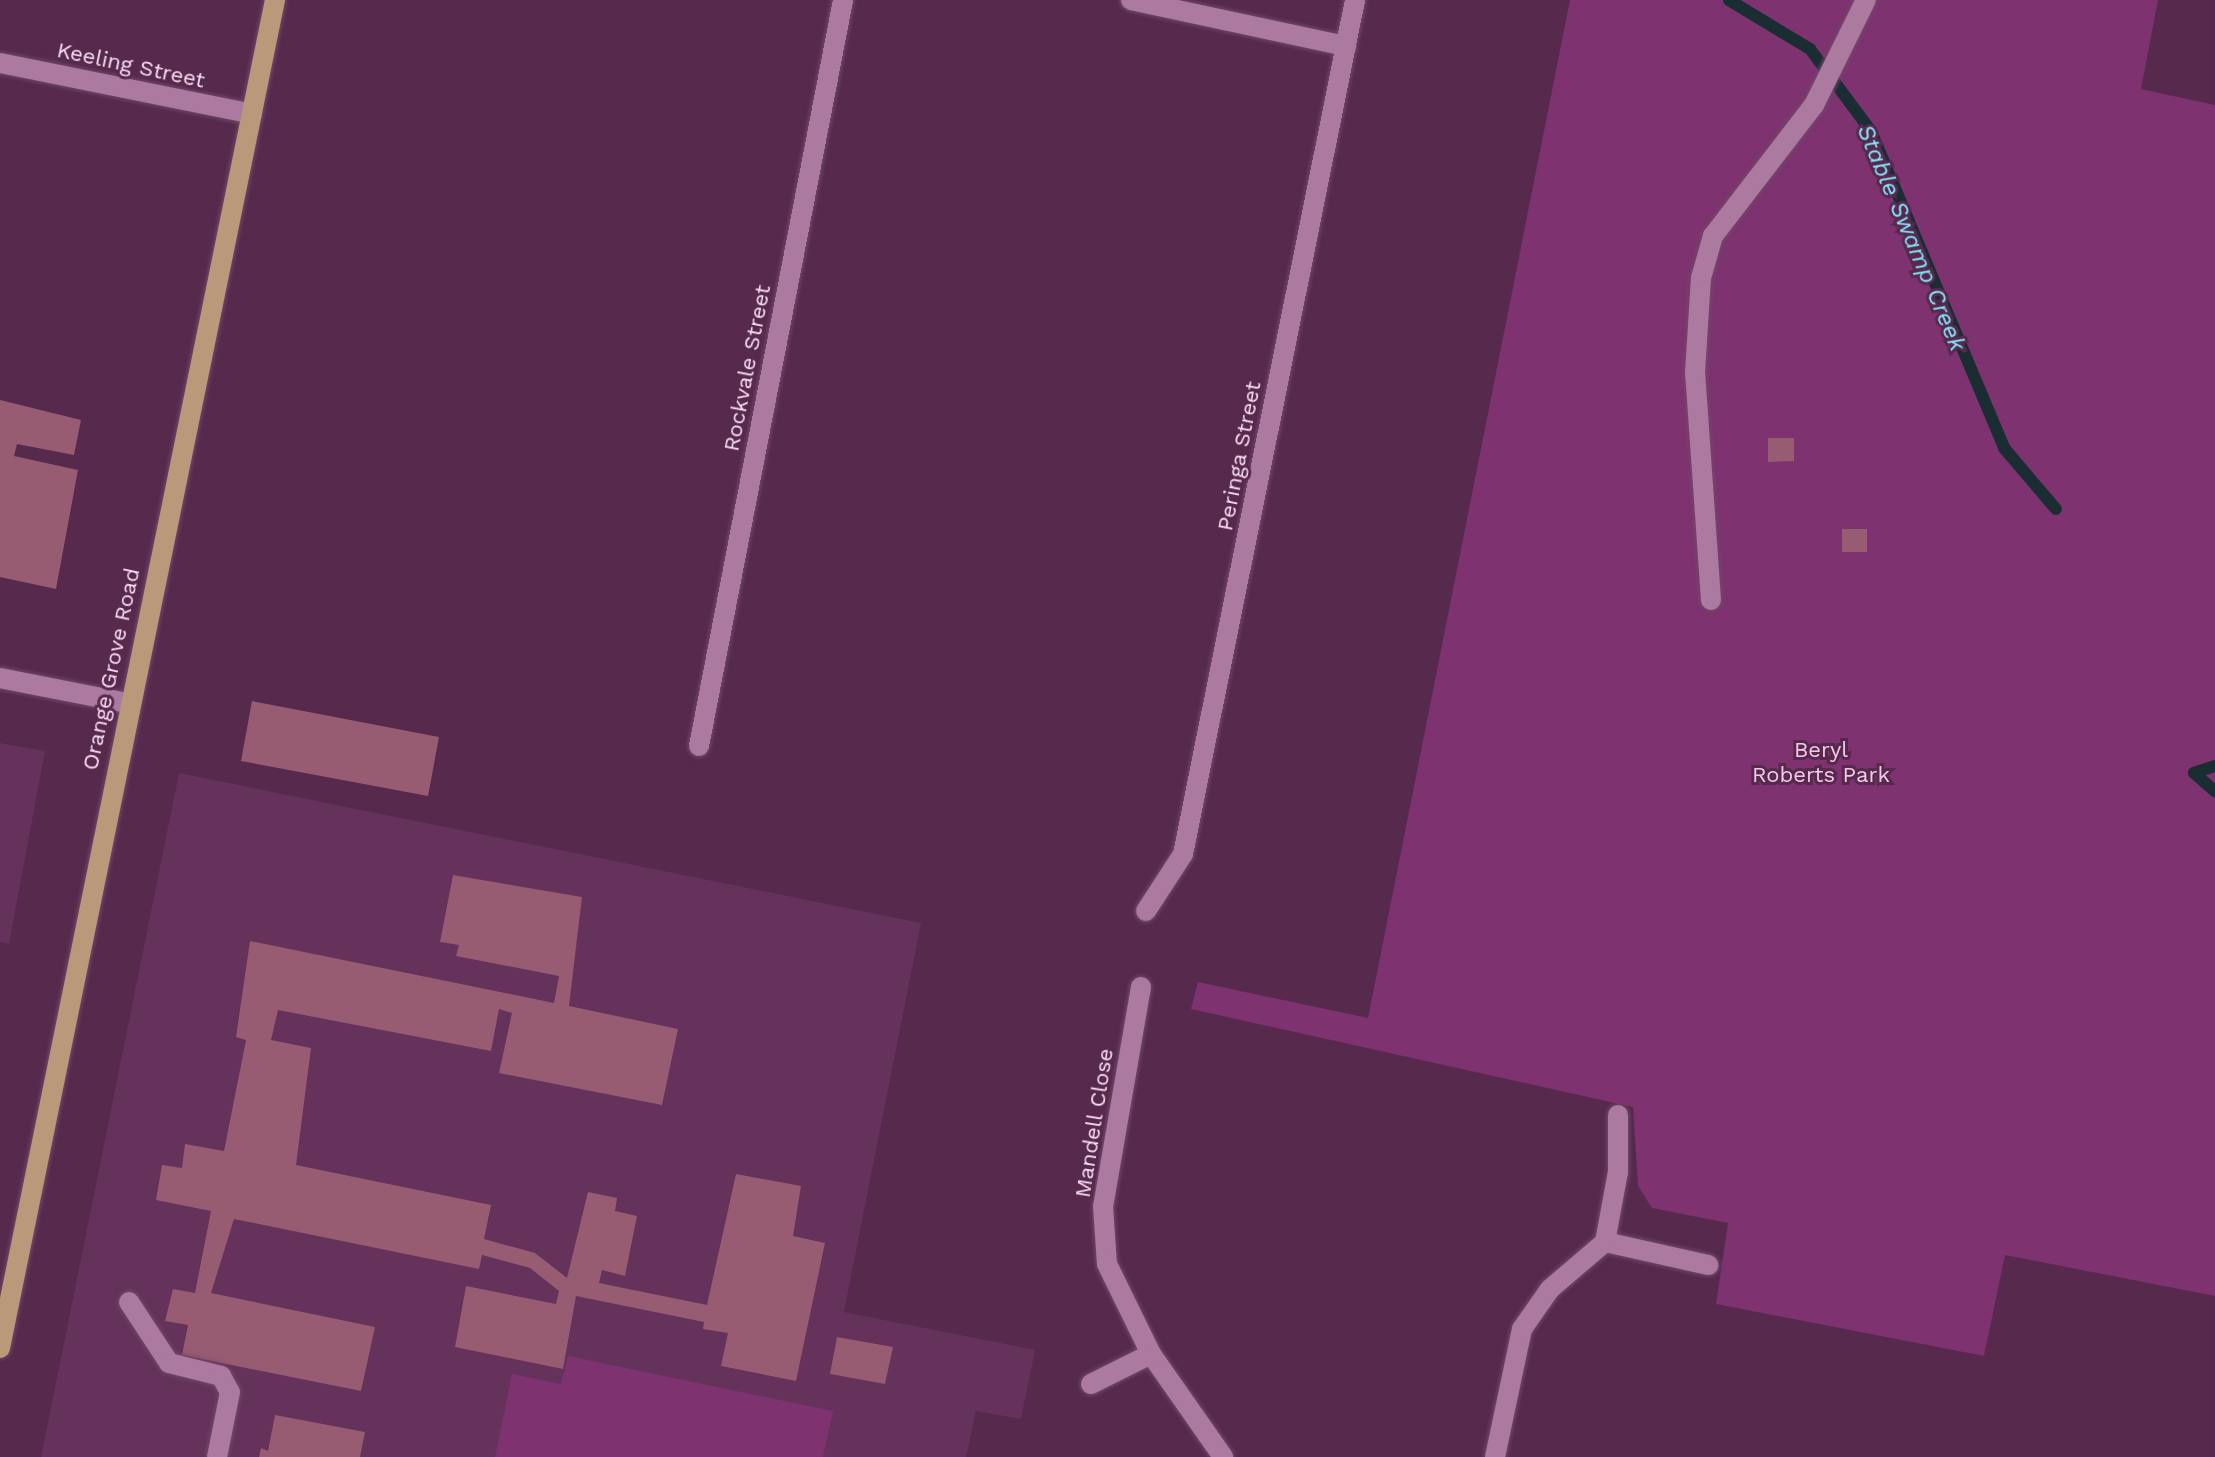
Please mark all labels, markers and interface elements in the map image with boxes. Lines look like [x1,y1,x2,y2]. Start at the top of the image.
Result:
street label: Keeling Street [55,36,207,94]
water label: Stable Swamp Creek [1850,120,1972,356]
street label: Rockvale Street [718,283,776,453]
street label: Peringa Street [1212,379,1266,533]
street label: Orange Grove Road [77,565,145,773]
park label: Beryl Roberts Park [1752,736,1890,788]
street label: Mandell Close [1069,1046,1119,1200]

